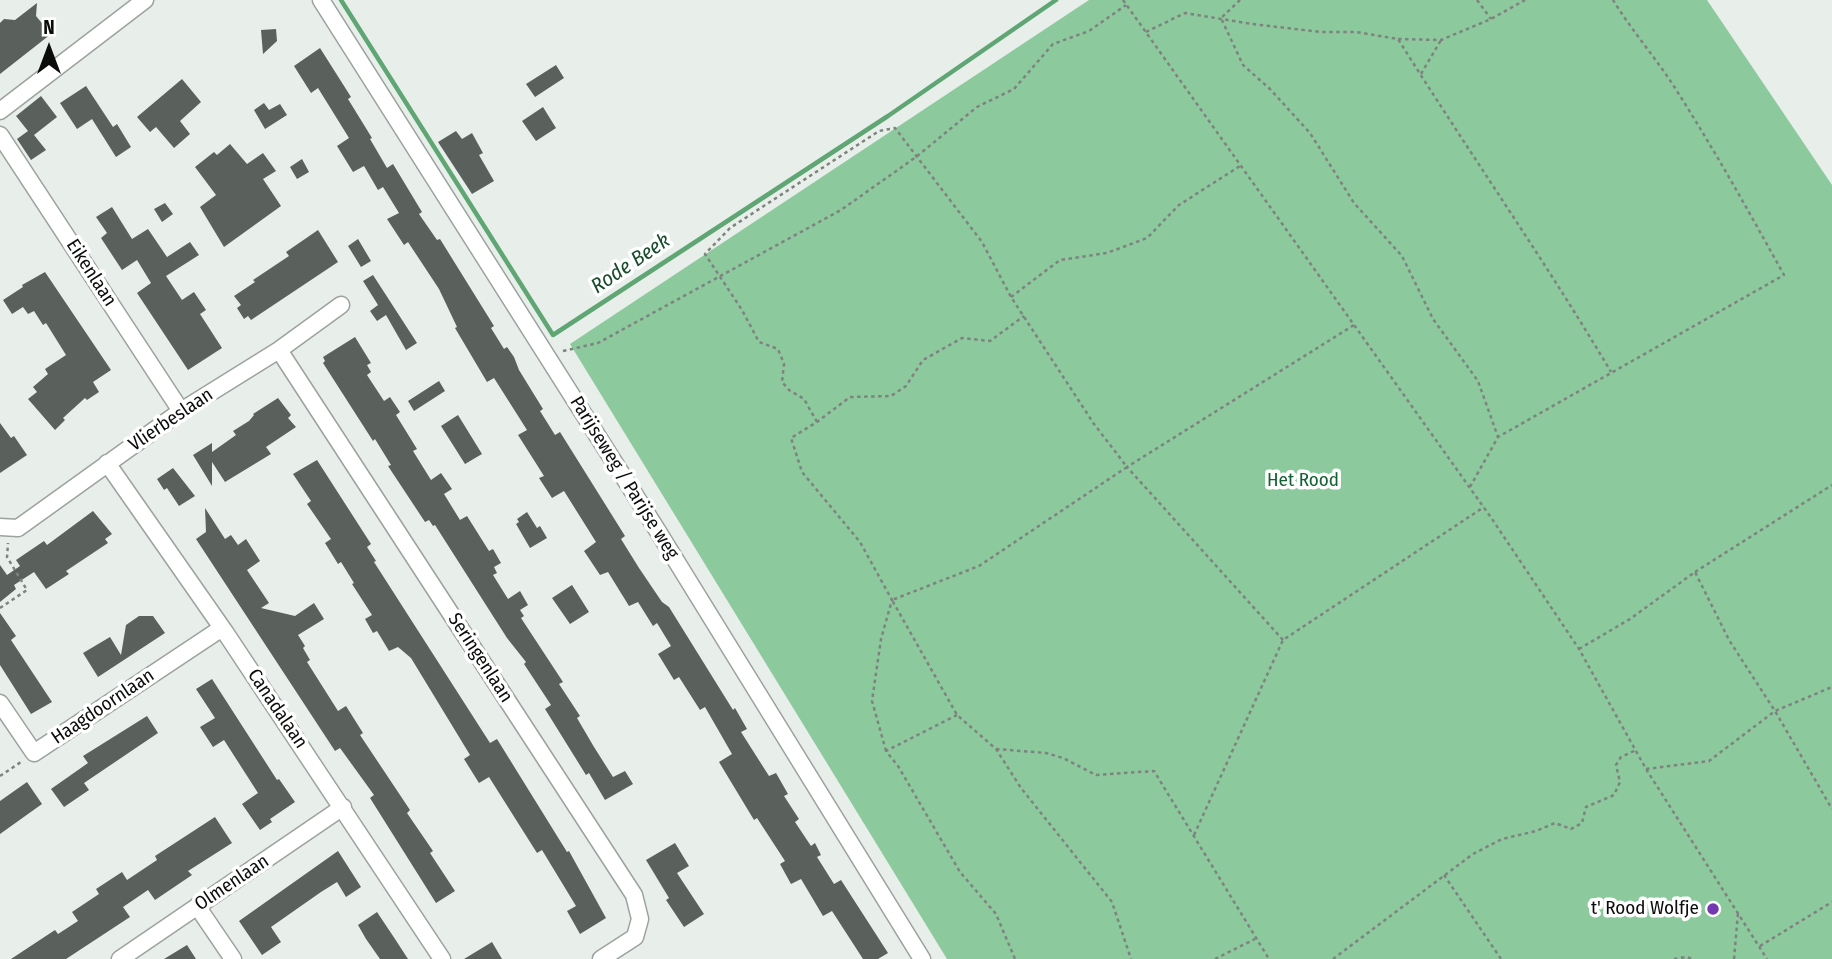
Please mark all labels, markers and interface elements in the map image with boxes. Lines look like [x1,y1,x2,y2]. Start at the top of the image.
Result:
north arrow [14,14,84,84]
text: N [43,16,55,39]
water label: Rode Beek [587,228,675,300]
street label: Eikenlaan [61,235,121,311]
street label: Vlierbeslaan [125,384,217,456]
street label: Parijseweg / Parijse weg [565,392,683,564]
park label: Het Rood [1267,470,1339,492]
street label: Seringenlaan [443,609,517,707]
street label: Haagdoornlaan [47,664,159,750]
street label: Canadalaan [242,665,312,753]
street label: Olmenlaan [191,850,273,916]
place label: t' Rood Wolfje [1591,898,1699,920]
marker: t' Rood Wolfje [1705,901,1721,917]

